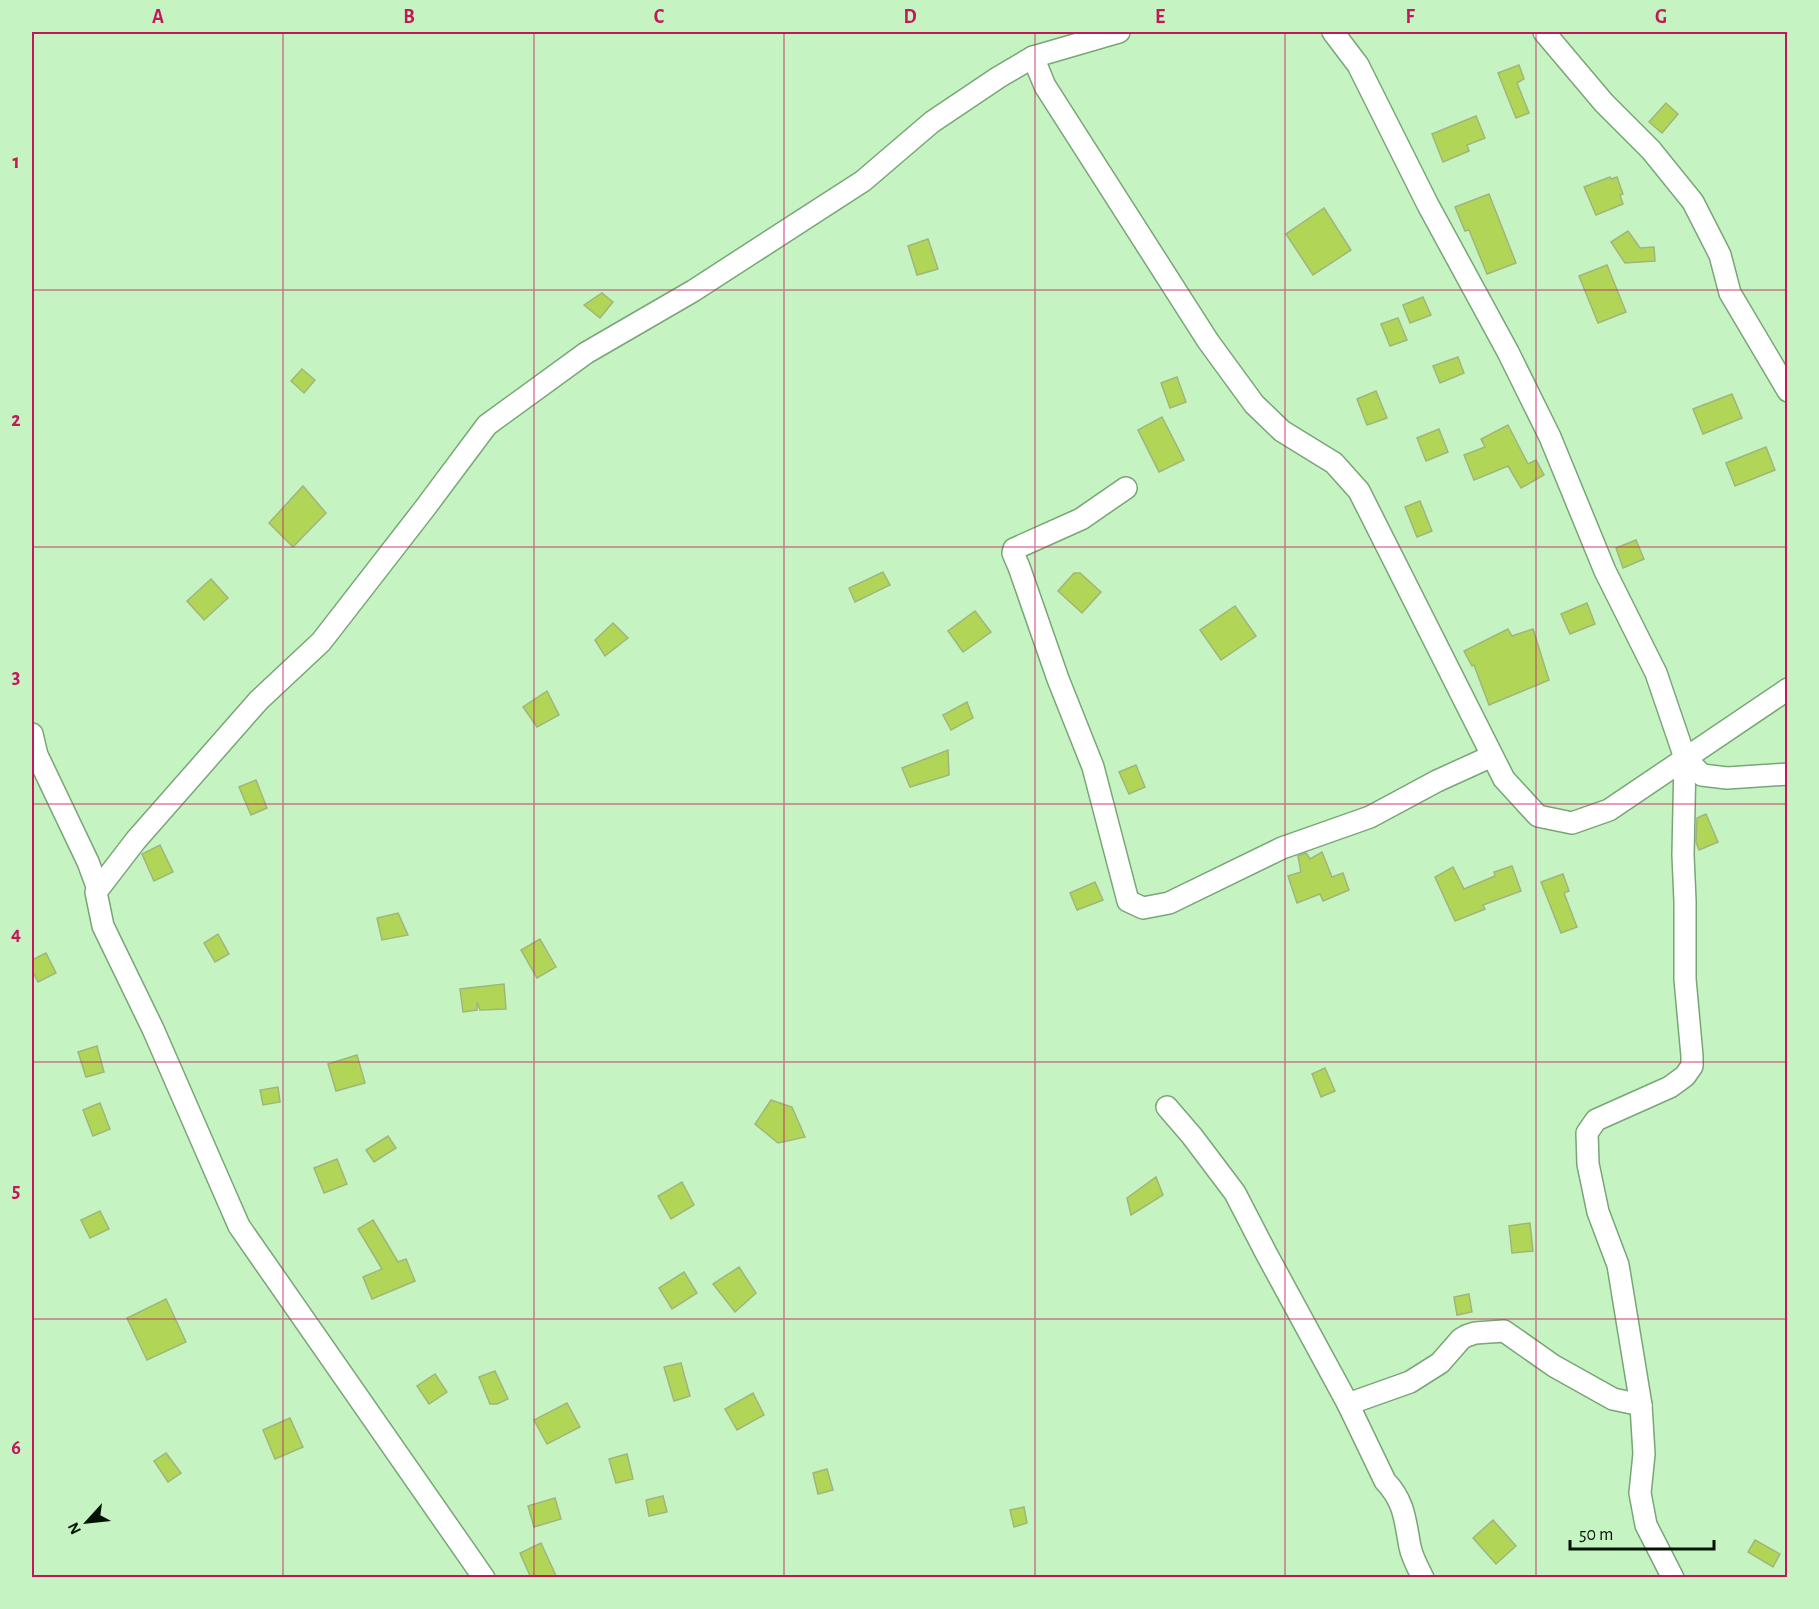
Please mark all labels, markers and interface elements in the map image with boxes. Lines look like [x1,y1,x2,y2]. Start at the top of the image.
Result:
text: A [152,7,164,27]
text: B [403,7,415,27]
text: C [654,7,665,27]
text: D [903,7,917,27]
text: E [1155,7,1165,27]
text: F [1405,7,1415,27]
text: G [1655,7,1667,27]
text: 1 [12,152,20,172]
text: 2 [11,410,21,430]
text: 3 [12,667,20,687]
text: 4 [11,924,21,944]
text: 5 [12,1181,20,1201]
text: 6 [11,1438,21,1458]
north arrow [57,1492,117,1552]
scale bar [1570,1513,1714,1551]
text: N [65,1520,84,1537]
text: 50 m [1579,1526,1613,1544]

